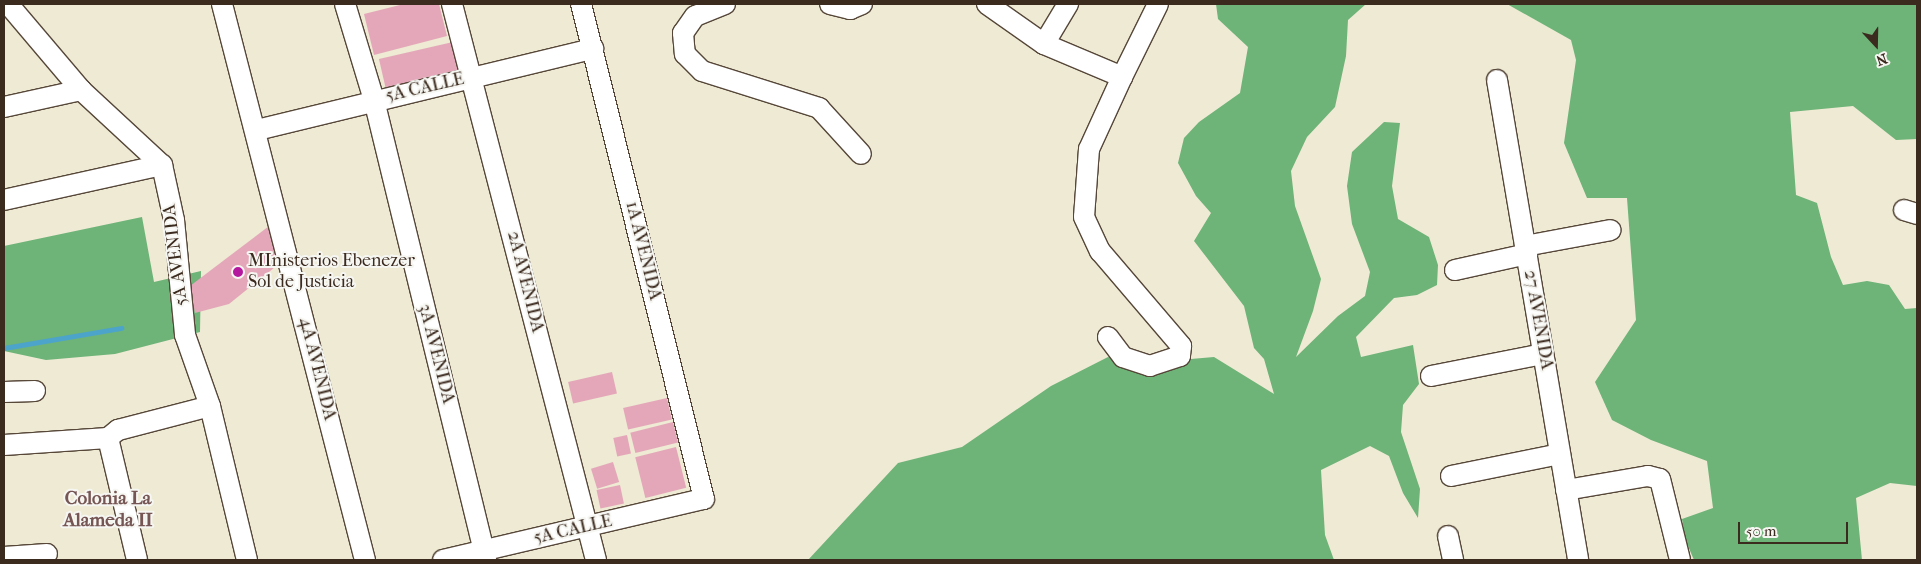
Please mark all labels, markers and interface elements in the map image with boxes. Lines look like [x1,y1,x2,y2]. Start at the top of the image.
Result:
north arrow [1851,20,1901,70]
text: N [1874,50,1890,69]
street label: 5A CALLE [384,69,466,107]
street label: 1A AVENIDA [620,199,666,303]
street label: 5A AVENIDA [159,203,193,307]
street label: 2A AVENIDA [502,229,548,335]
place label: MInisterios Ebenezer Sol de Justicia [248,251,415,294]
marker: MInisterios Ebenezer Sol de Justicia [232,266,244,278]
street label: 27 AVENIDA [1519,269,1557,371]
street label: 3A AVENIDA [413,302,459,406]
street label: 4A AVENIDA [294,315,340,423]
district label: Colonia La Alameda II [63,488,153,532]
street label: 5A CALLE [532,511,614,549]
scale bar [1741,512,1851,544]
text: 50 m [1746,522,1776,540]

